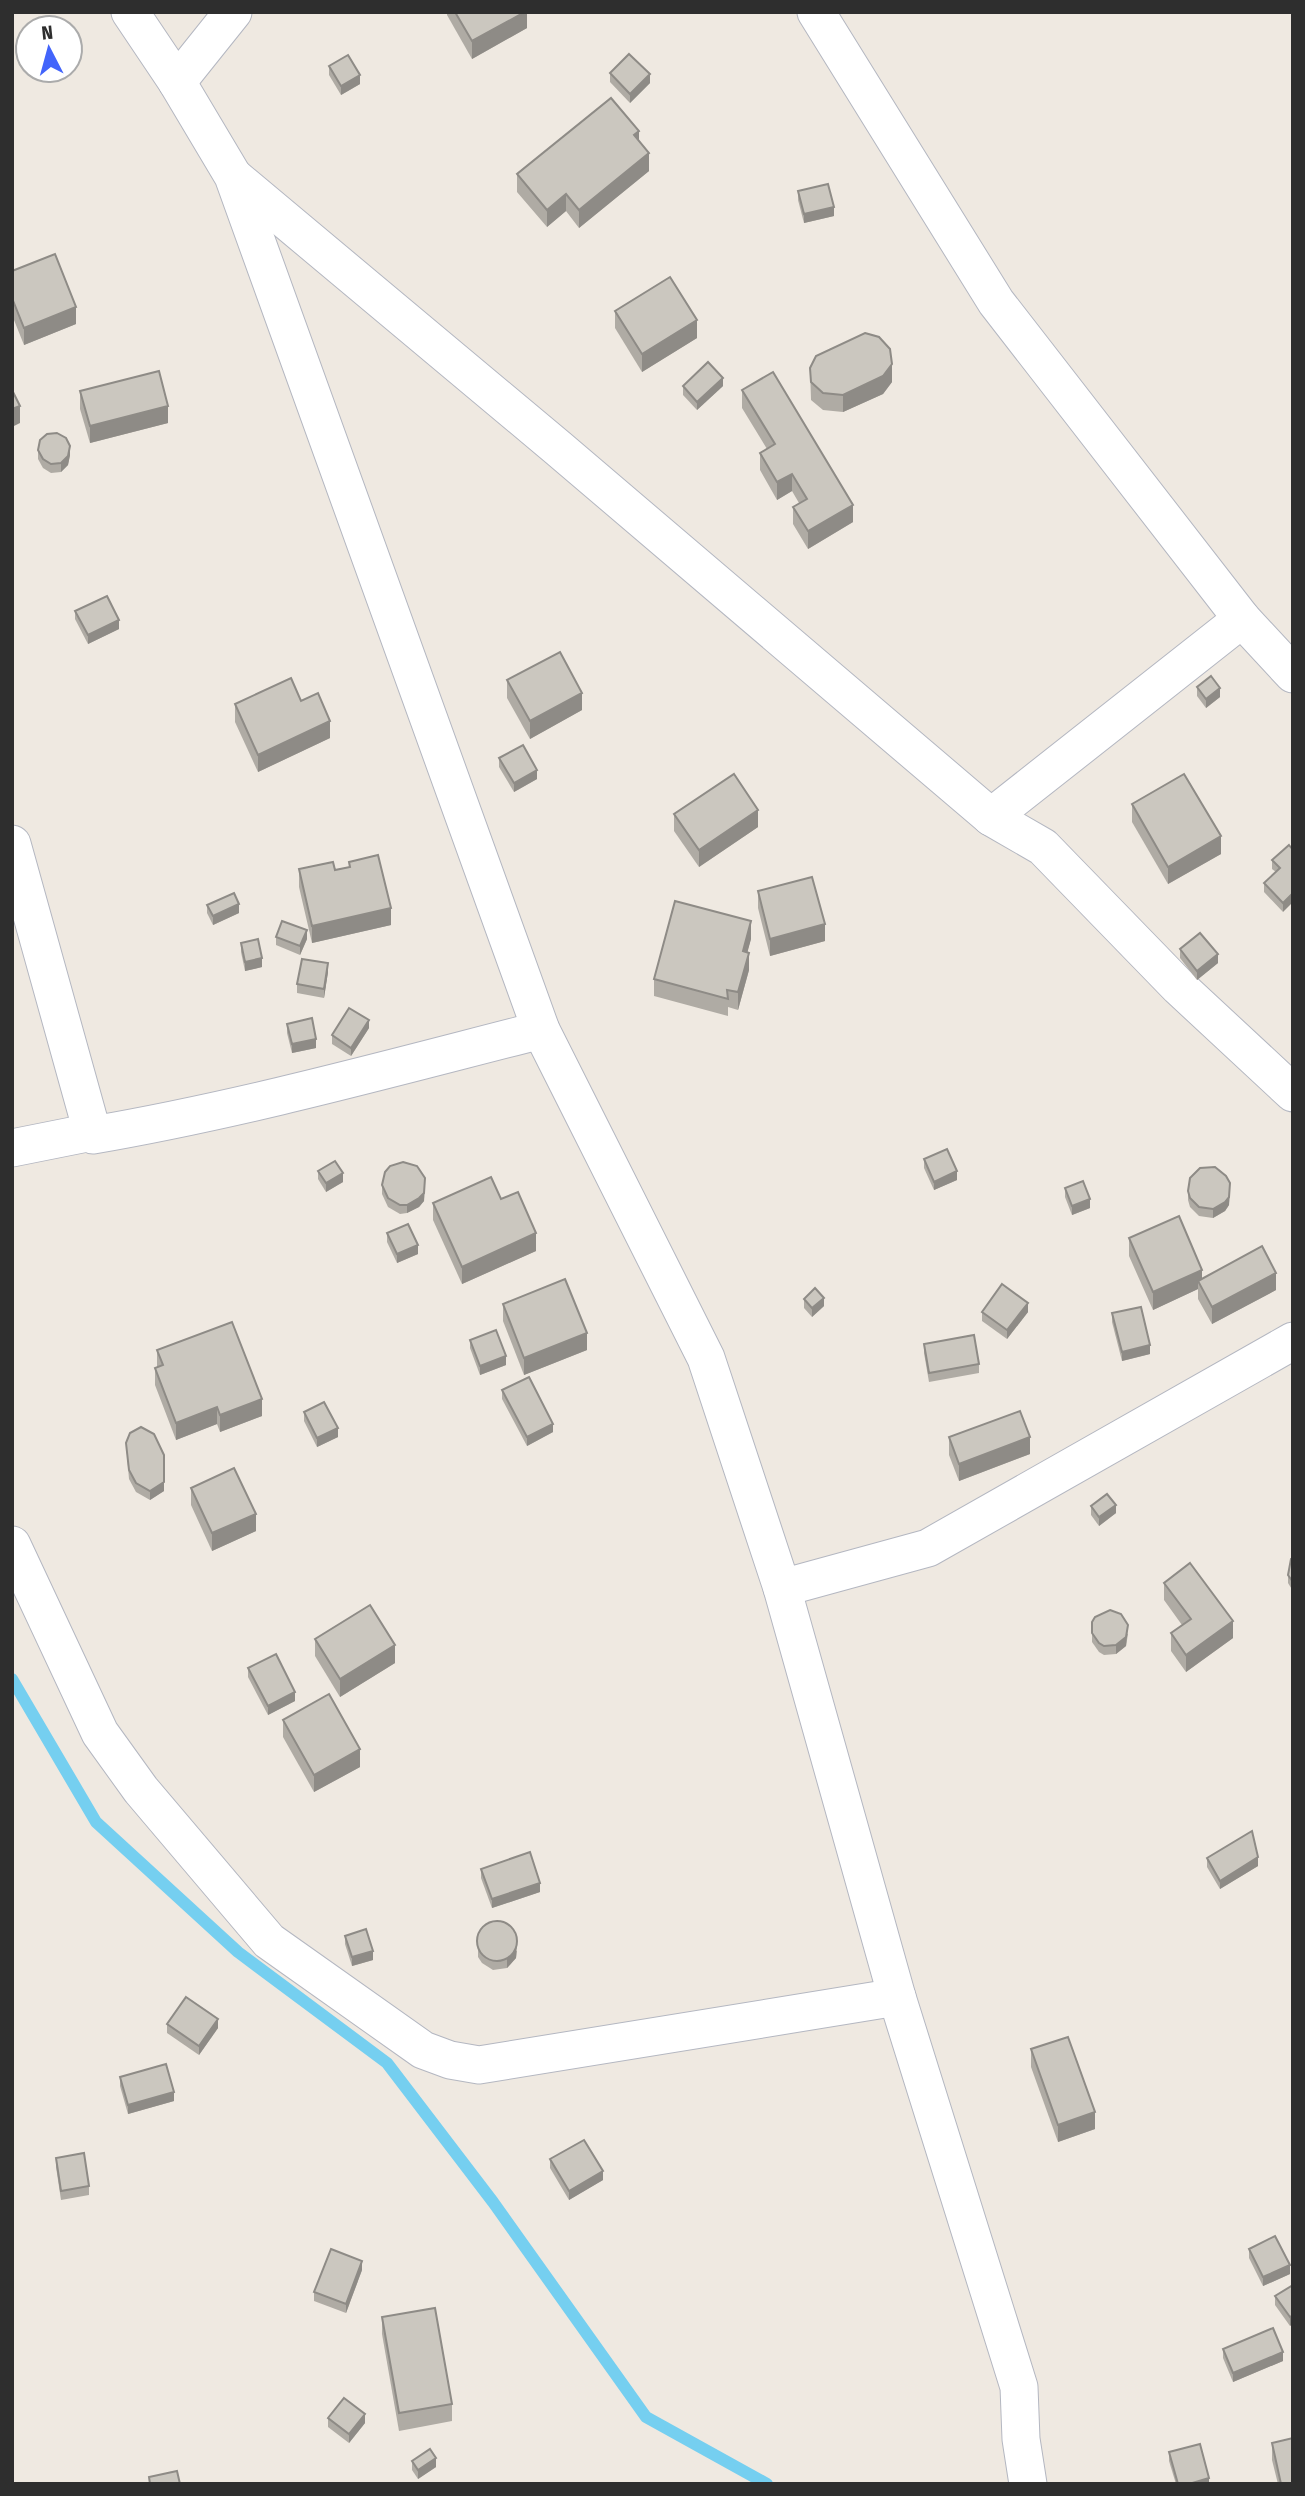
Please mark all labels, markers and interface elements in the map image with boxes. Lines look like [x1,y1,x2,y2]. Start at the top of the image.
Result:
north arrow [14,14,84,84]
text: N [40,21,54,45]

